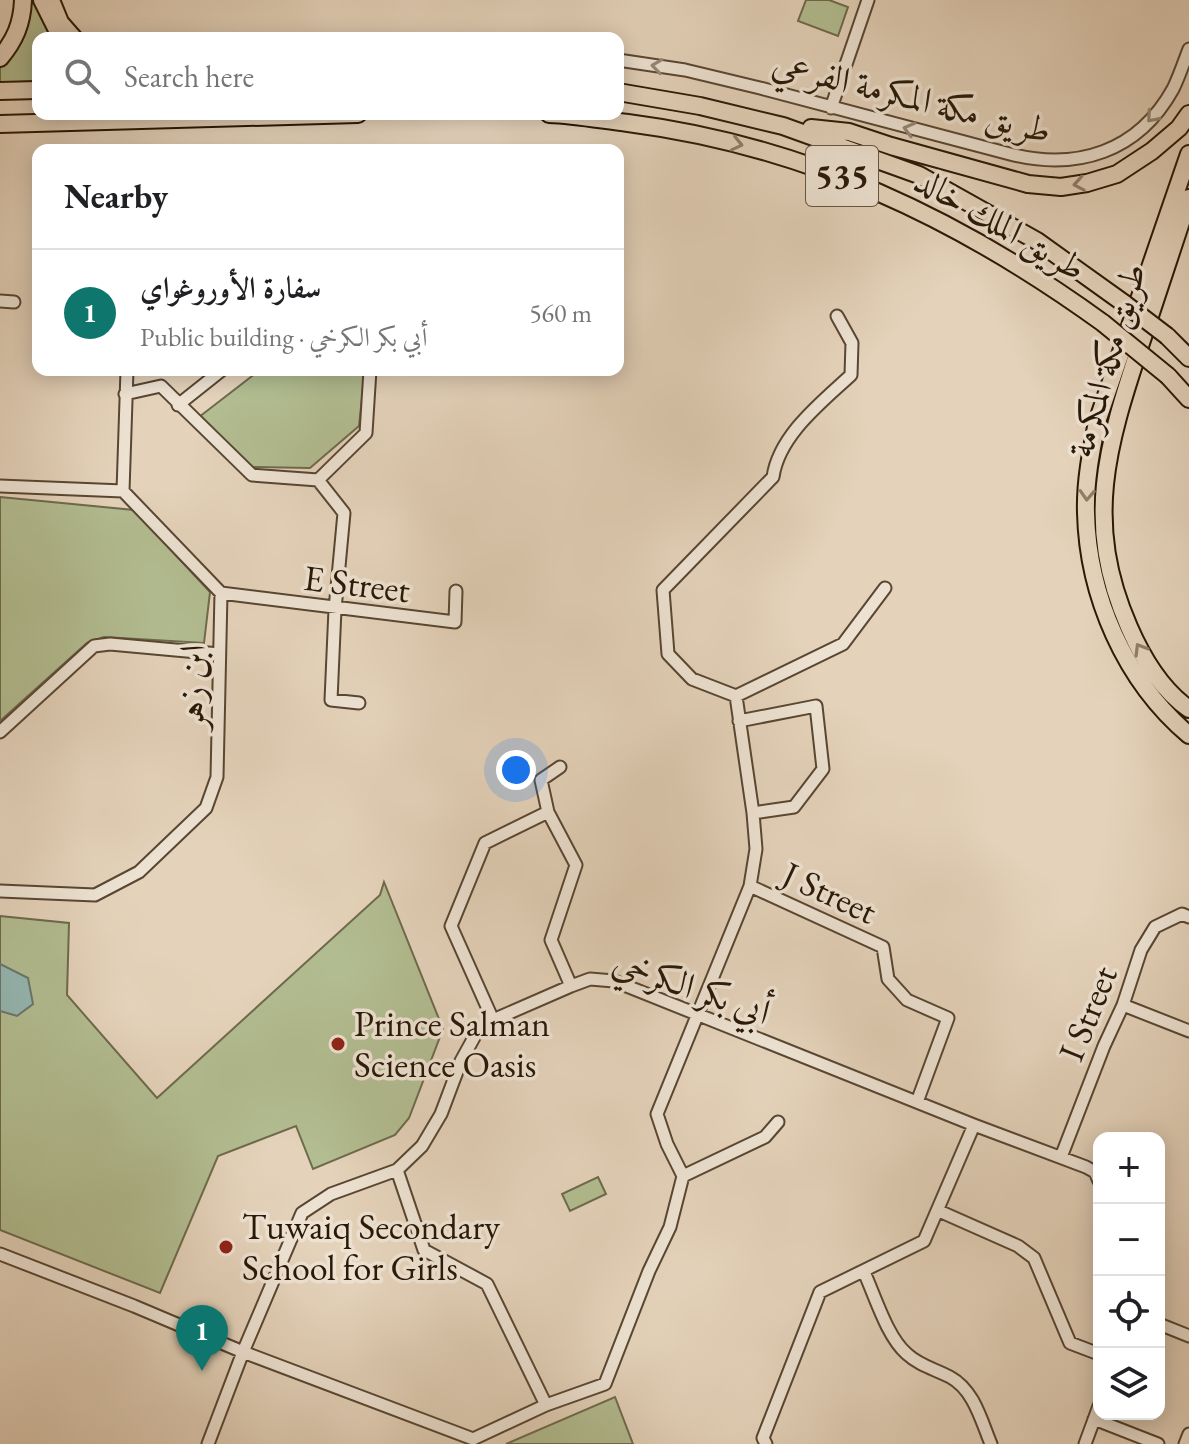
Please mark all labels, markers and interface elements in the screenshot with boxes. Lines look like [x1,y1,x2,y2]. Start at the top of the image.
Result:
search box [32,32,624,120]
street label: طريق مكة المكرمة الفرعي [766,39,1056,160]
icon: search [60,54,104,98]
text: Search here [124,57,254,96]
one-way arrow [650,58,664,75]
one-way arrow [1147,108,1162,123]
one-way arrow [903,122,917,138]
one-way arrow [729,134,743,151]
road number: 535 [806,146,878,206]
street label: طريق الملك خالد [907,156,1095,291]
text: Nearby [64,174,168,218]
one-way arrow [1072,174,1086,191]
street label: طريق مكة المكرمة [1056,258,1157,463]
text: سفارة الأوروغواي [140,268,321,307]
text: 1 [83,296,97,330]
text: 560 m [529,296,592,330]
text: Public building · أبي بكر الكرخي [140,320,428,354]
one-way arrow [1078,489,1095,502]
street label: E Street [301,554,413,613]
one-way arrow [1135,643,1150,658]
street label: ابن زهر [167,644,216,734]
your location [496,750,536,790]
street label: J Street [772,849,885,935]
street label: أبي بكر الكرخي [605,937,778,1041]
street label: I Street [1047,958,1128,1068]
place label: Prince Salman Science Oasis [354,1000,550,1088]
marker: Prince Salman Science Oasis [329,1035,347,1053]
map controls [1093,1132,1165,1420]
button: + [1093,1132,1165,1204]
place label: Tuwaiq Secondary School for Girls [242,1203,500,1291]
button: − [1093,1204,1165,1276]
marker: Tuwaiq Secondary School for Girls [217,1238,235,1256]
button: locate [1093,1276,1165,1348]
pin: 1 [176,1305,228,1371]
button: layers [1093,1348,1165,1420]

